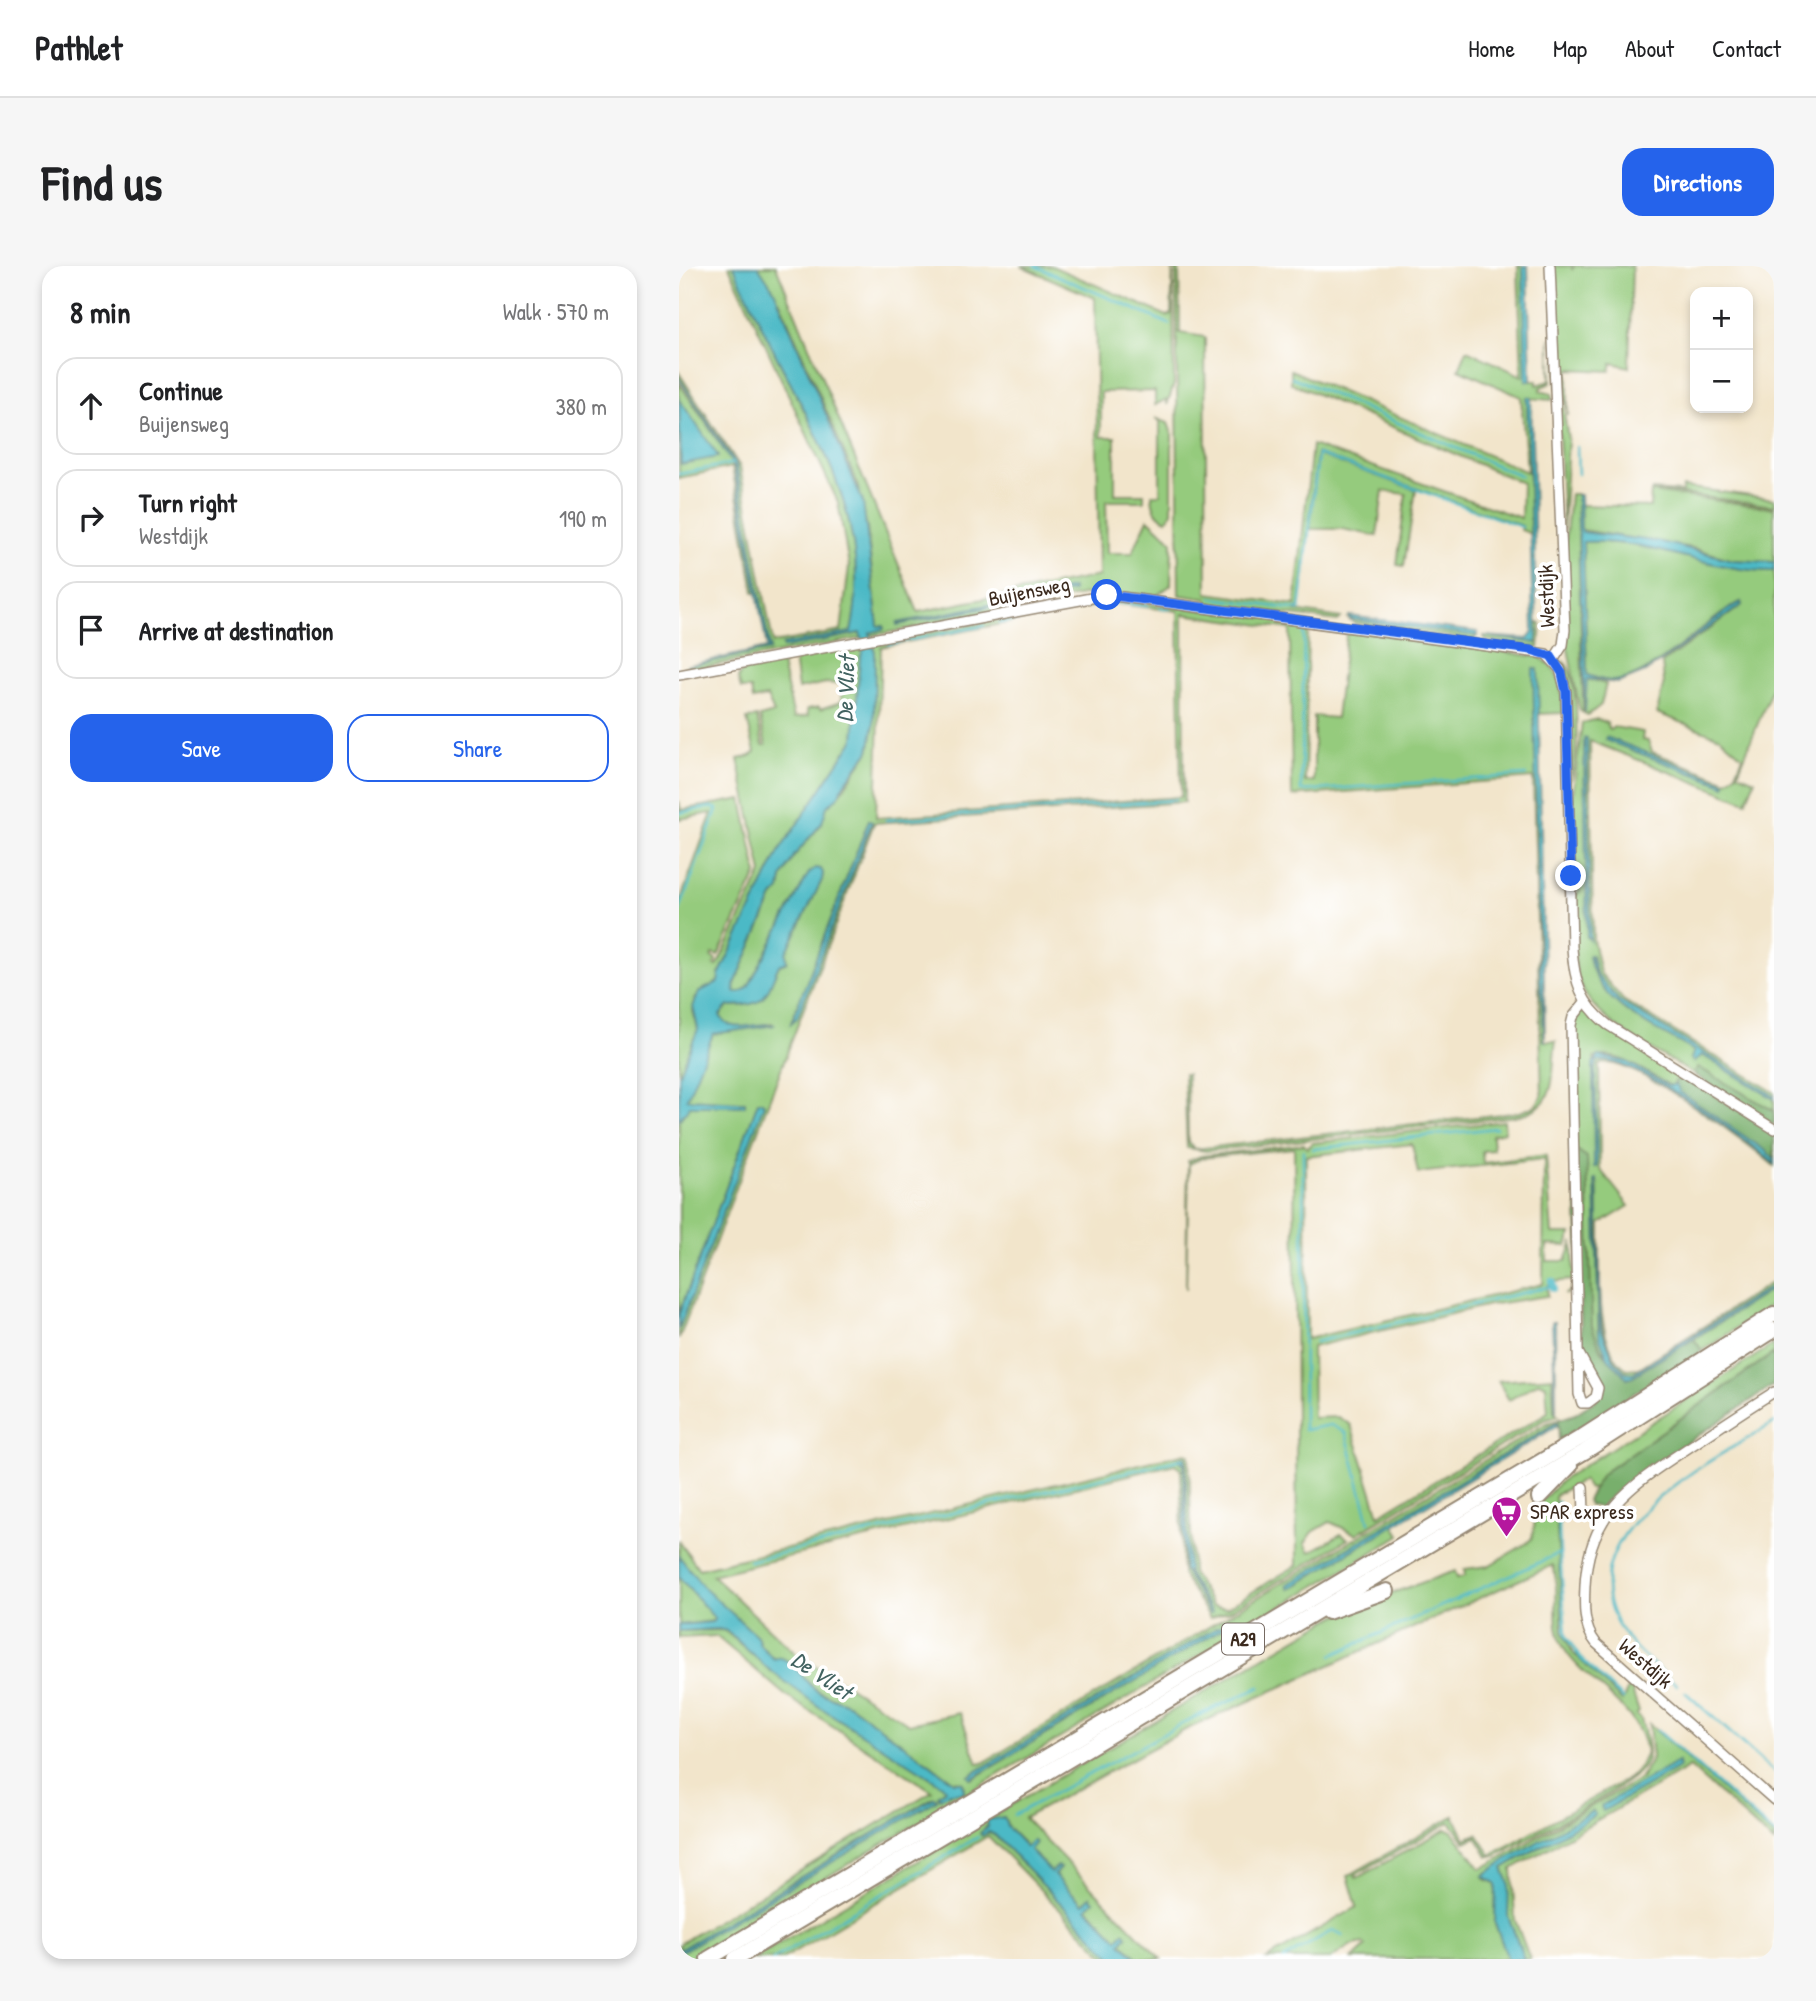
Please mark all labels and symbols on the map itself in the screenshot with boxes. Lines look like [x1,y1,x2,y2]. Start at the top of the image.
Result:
street label: Westdijk [1530,564,1562,628]
street label: Buijensweg [986,569,1072,613]
route start [1091,579,1122,610]
water label: De Vliet [828,652,862,723]
route end [1555,860,1586,891]
supermarket icon: SPAR express [1490,1494,1524,1538]
place label: SPAR express [1530,1497,1634,1526]
road number: A29 [1222,1624,1264,1654]
street label: Westdijk [1613,1631,1680,1695]
water label: De Vliet [786,1644,861,1708]

